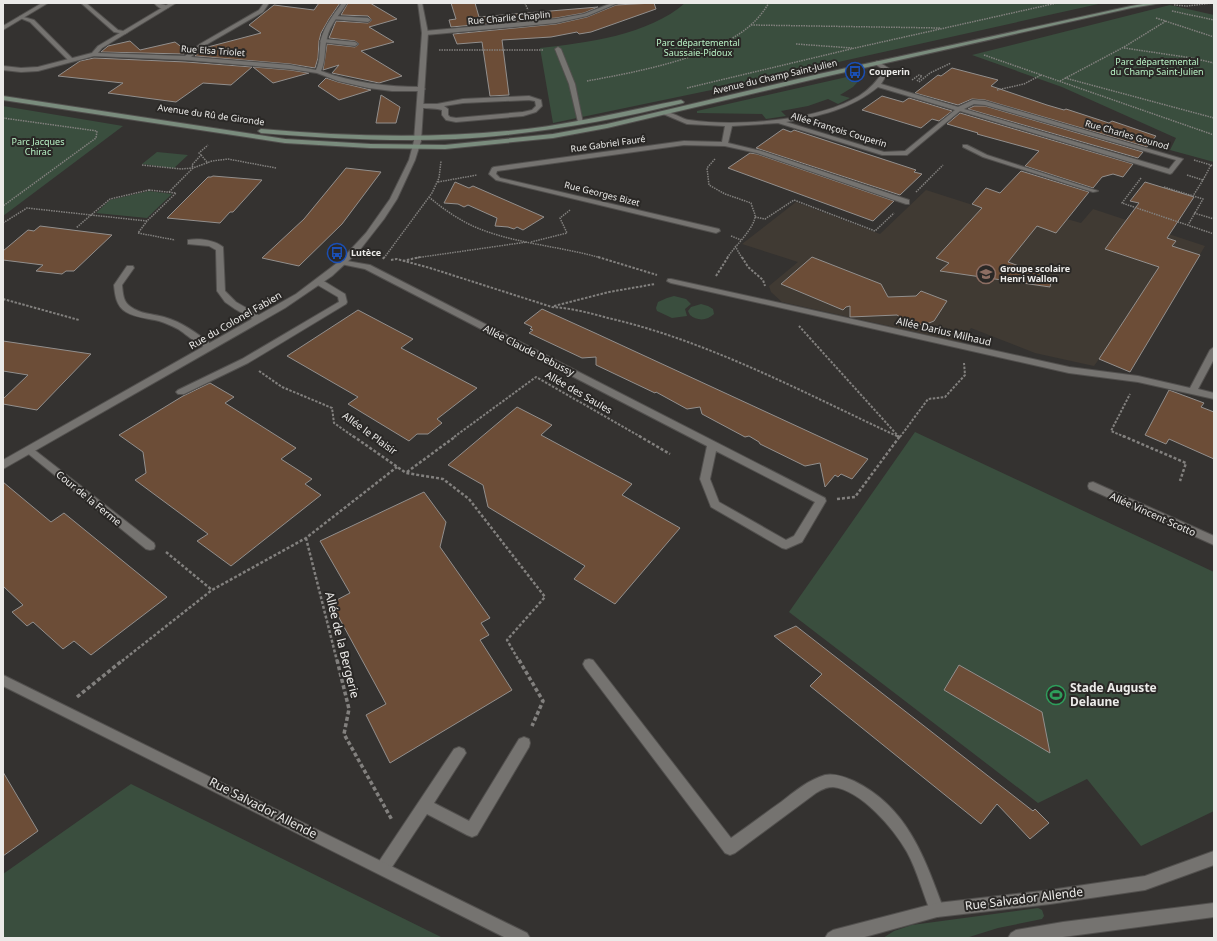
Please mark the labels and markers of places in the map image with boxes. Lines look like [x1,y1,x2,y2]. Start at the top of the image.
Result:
bus stop icon: Couperin [844,61,866,83]
place label: Couperin [869,65,910,78]
bus stop icon: Lutèce [326,242,348,264]
place label: Lutèce [351,246,381,259]
place label: Groupe scolaire Henri Wallon [1000,262,1070,285]
school or university icon: Groupe scolaire Henri Wallon [975,263,997,285]
place label: Stade Auguste Delaune [1070,679,1157,710]
sports icon: Stade Auguste Delaune [1045,684,1067,706]

